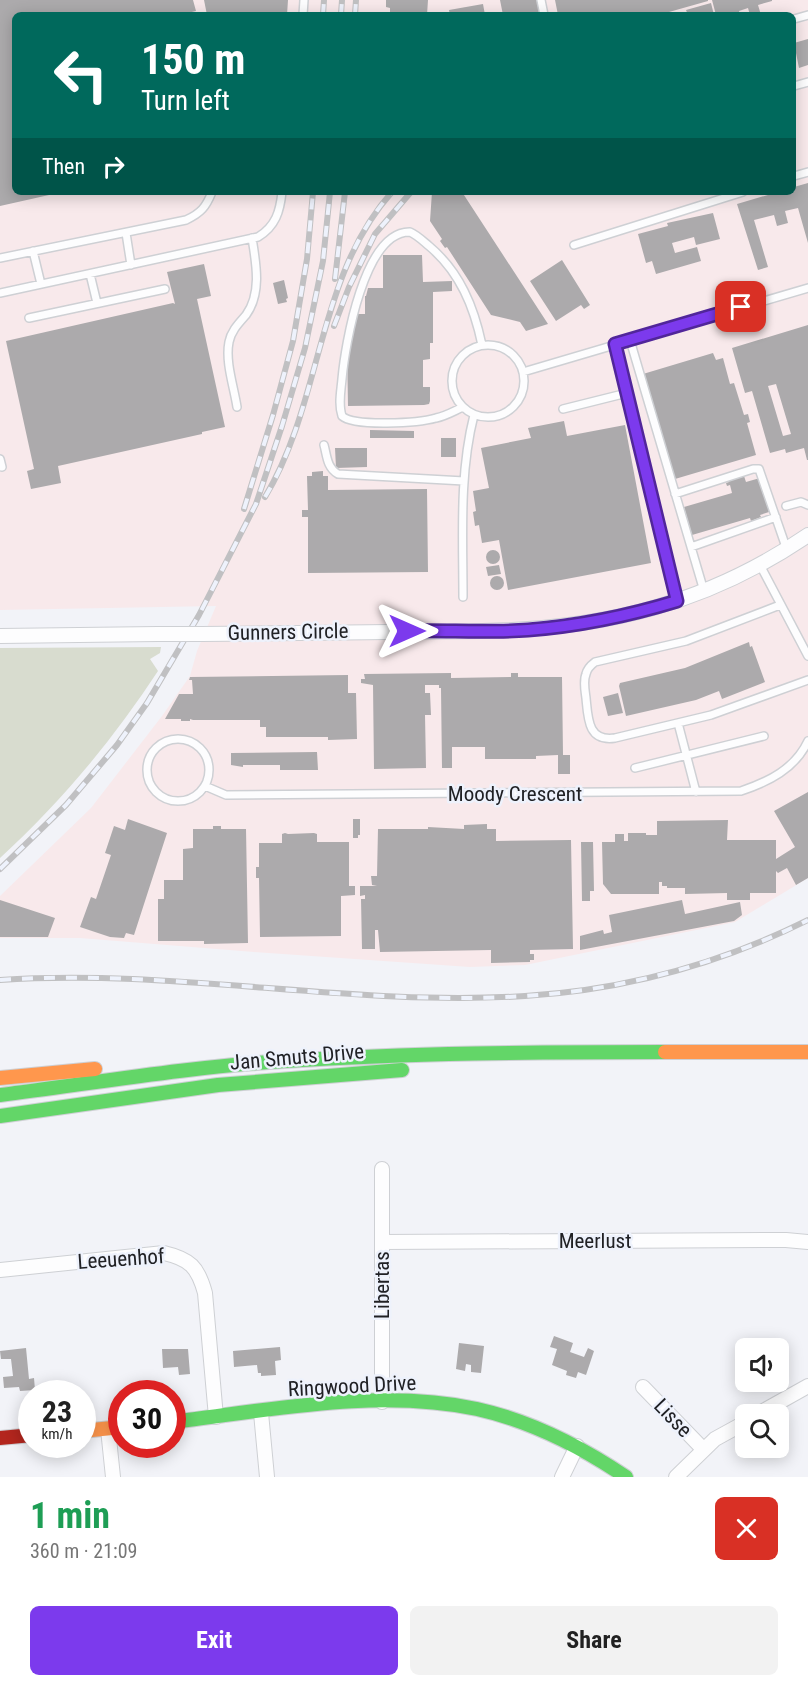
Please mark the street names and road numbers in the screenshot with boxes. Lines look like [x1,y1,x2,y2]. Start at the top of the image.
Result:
street label: Gunners Circle [227,619,349,645]
street label: Moody Crescent [448,782,582,806]
street label: Jan Smuts Drive [229,1039,365,1075]
street label: Meerlust [559,1229,631,1253]
street label: Leeuenhof [77,1244,166,1274]
street label: Libertas [370,1251,394,1319]
street label: Ringwood Drive [287,1371,417,1401]
street label: Lisse [649,1394,697,1442]

